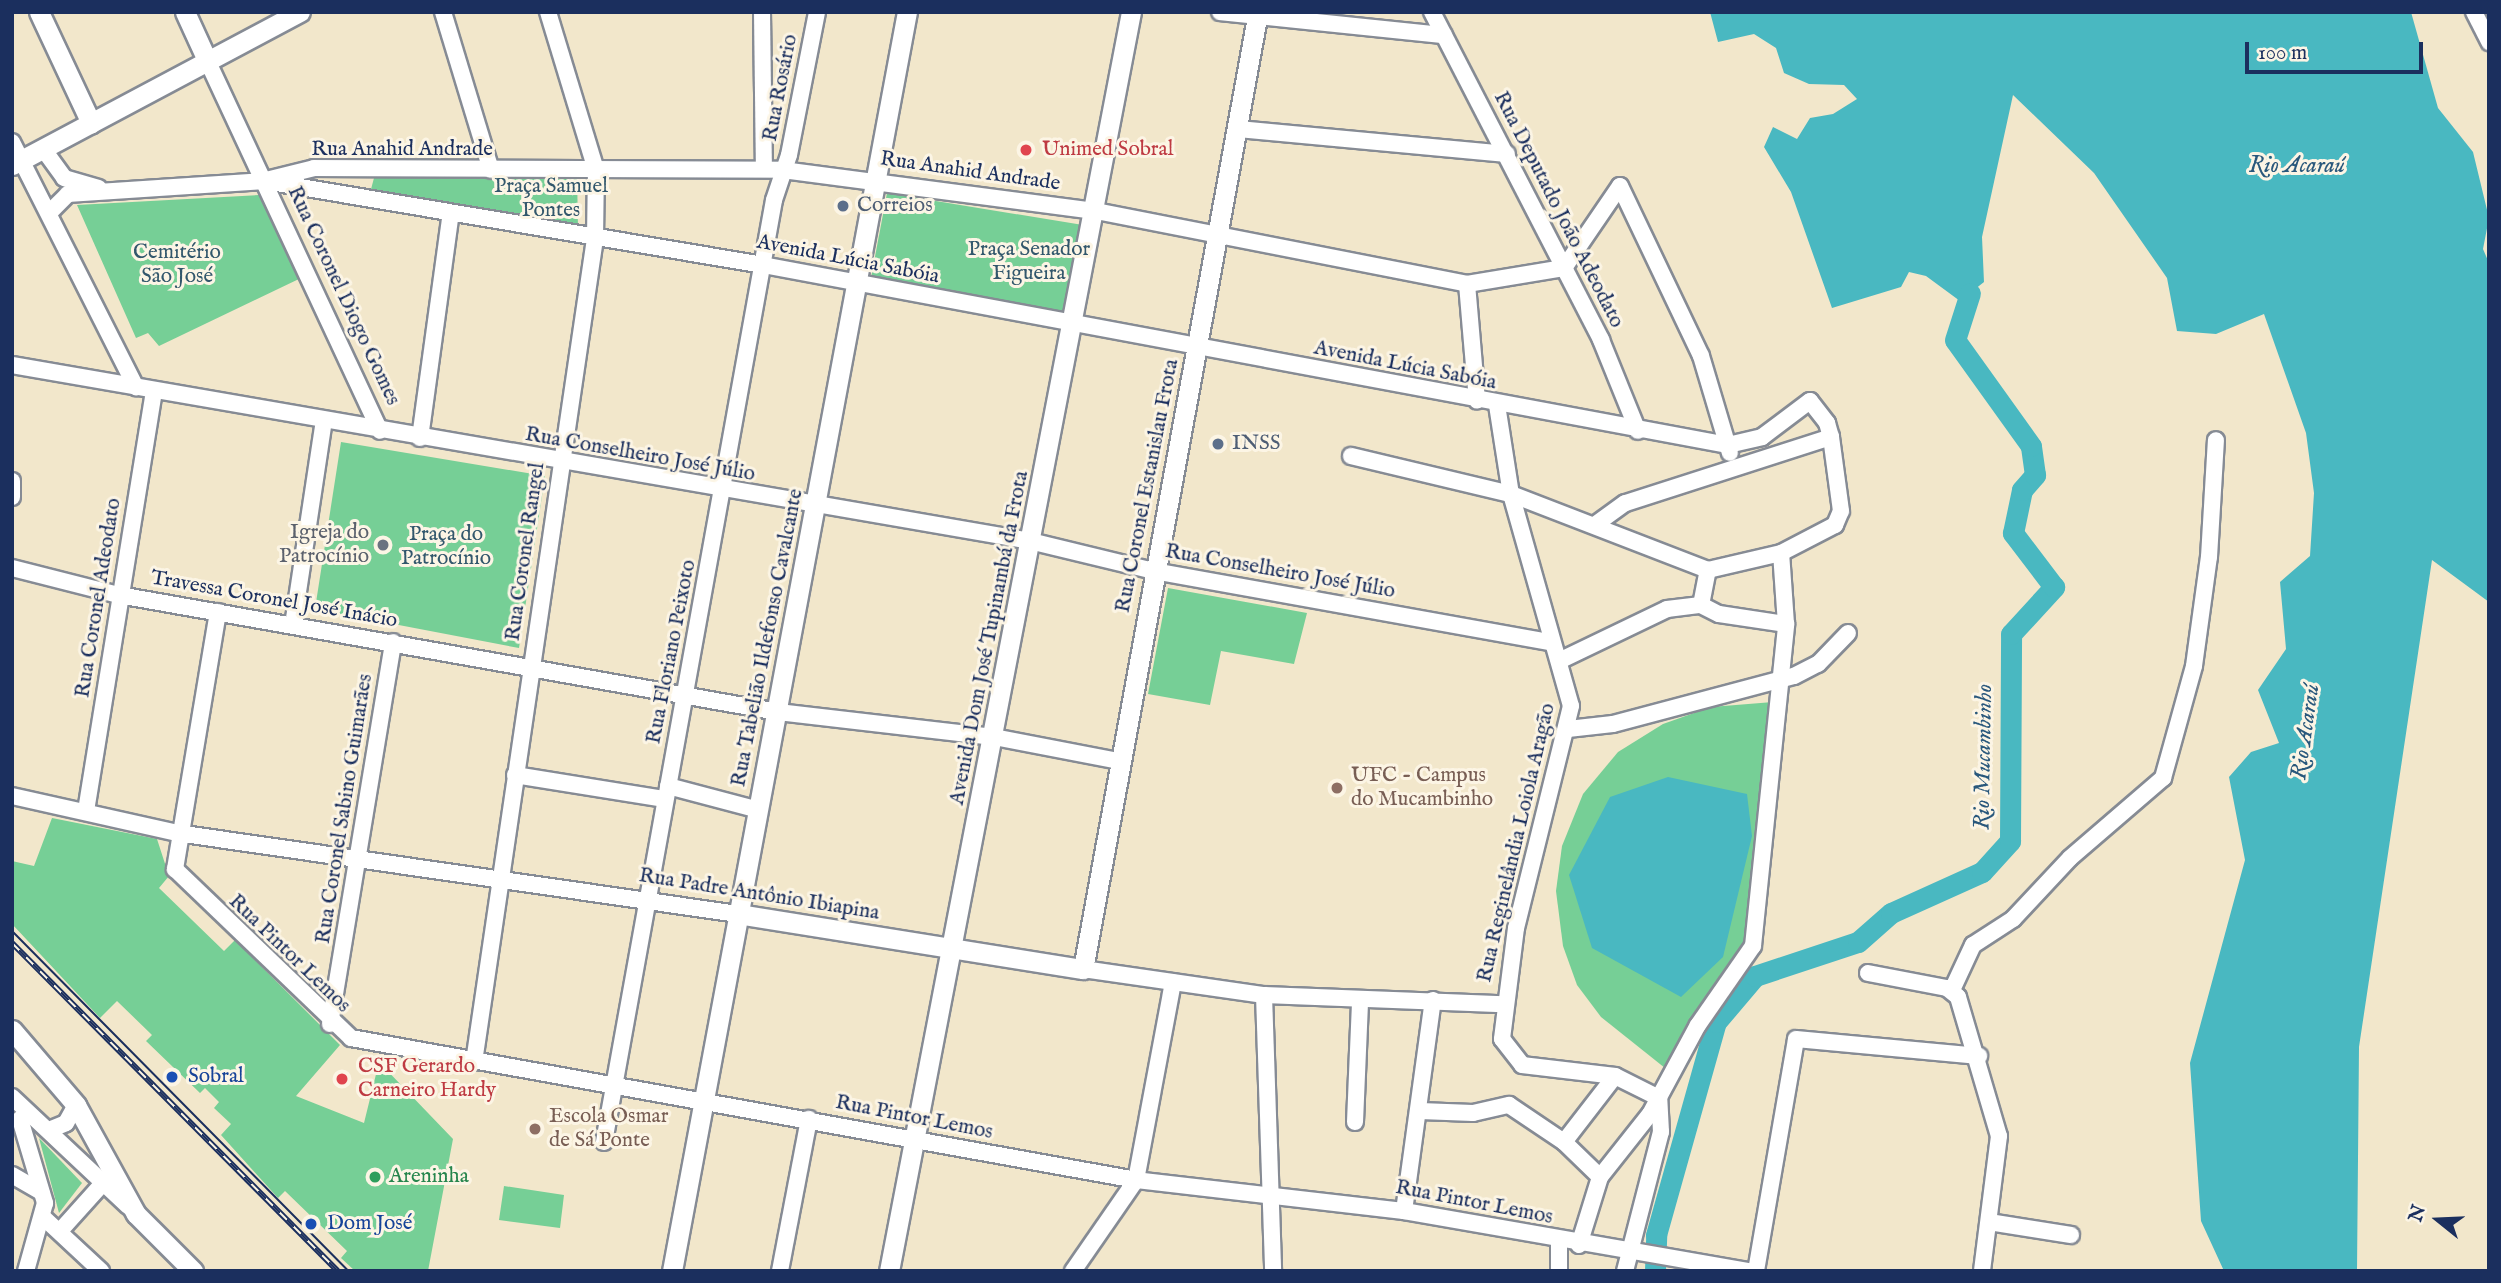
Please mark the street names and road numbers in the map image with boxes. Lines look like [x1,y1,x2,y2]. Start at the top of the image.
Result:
street label: Rua Rosário [758,32,804,144]
street label: Rua Deputado João Adeodato [1487,88,1629,332]
street label: Rua Anahid Andrade [311,137,493,163]
street label: Rua Anahid Andrade [878,147,1062,197]
street label: Rua Coronel Diogo Gomes [281,182,405,410]
street label: Avenida Lúcia Sabóia [755,230,941,290]
street label: Avenida Lúcia Sabóia [1312,336,1498,396]
street label: Rua Coronel Estanislau Frota [1111,357,1185,615]
street label: Rua Conselheiro José Júlio [523,422,757,488]
street label: Rua Coronel Rangel [501,461,551,643]
street label: Avenida Dom José Tupinambá da Frota [945,469,1035,807]
street label: Rua Tabelião Ildefonso Cavalcante [727,487,809,789]
street label: Rua Coronel Adeodato [71,496,127,700]
street label: Rua Conselheiro José Júlio [1163,539,1397,605]
street label: Rua Floriano Peixoto [642,558,702,746]
street label: Travessa Coronel José Inácio [149,566,399,634]
street label: Rua Coronel Sabino Guimarães [311,672,379,946]
street label: Rua Reginelândia Loiola Aragão [1473,701,1561,985]
street label: Rua Padre Antônio Ibiapina [637,864,881,926]
street label: Rua Pintor Lemos [223,890,355,1018]
street label: Rua Pintor Lemos [833,1090,995,1146]
street label: Rua Pintor Lemos [1393,1175,1555,1231]

